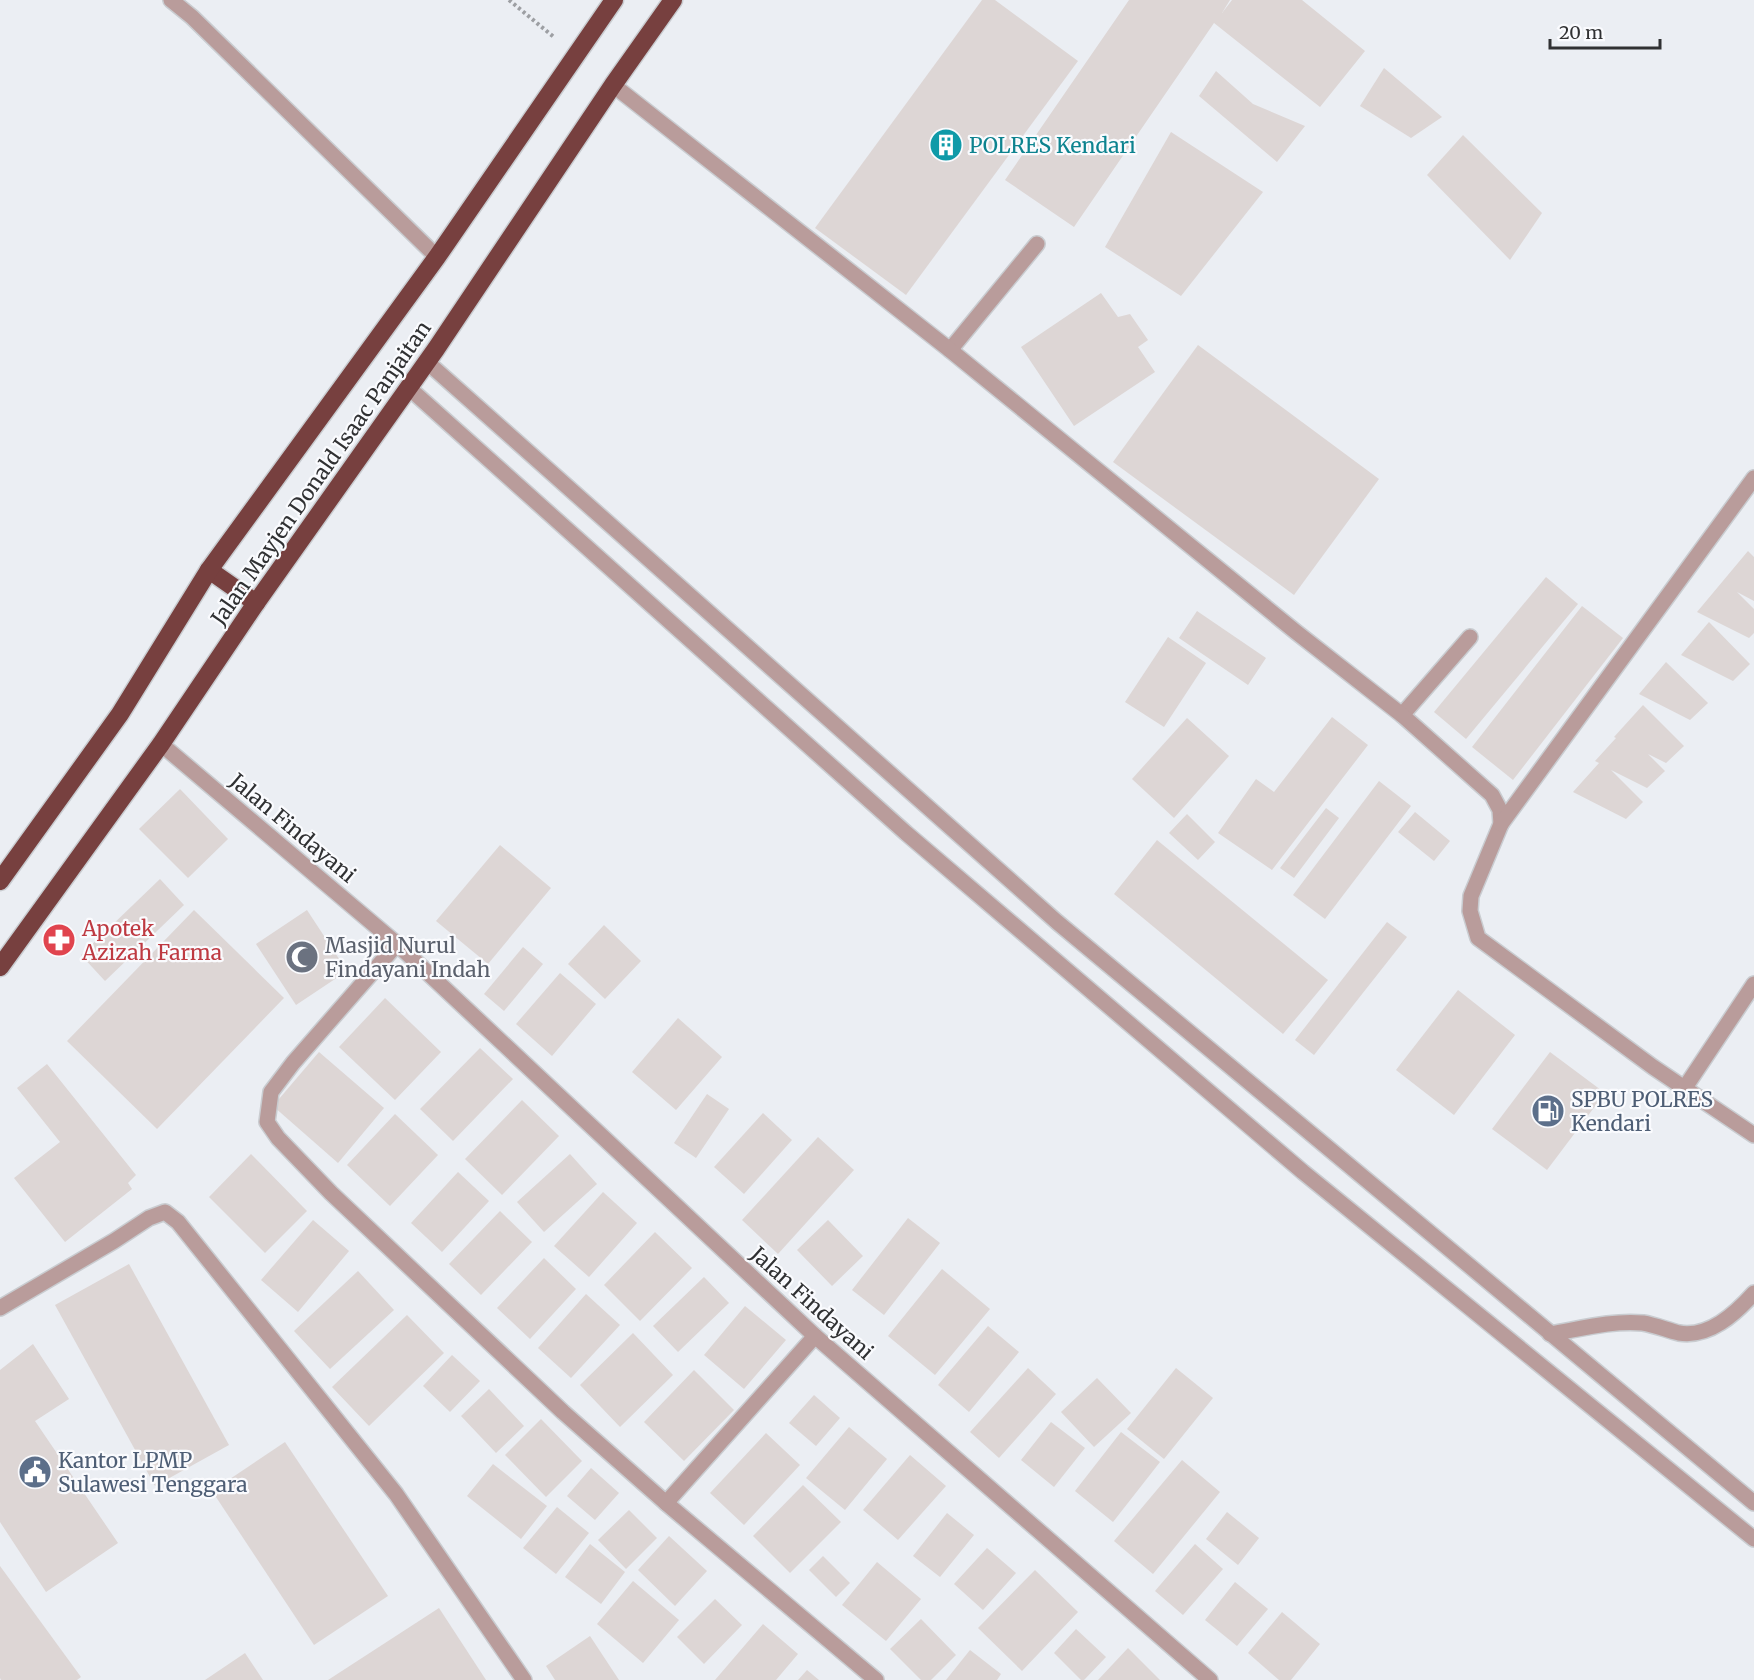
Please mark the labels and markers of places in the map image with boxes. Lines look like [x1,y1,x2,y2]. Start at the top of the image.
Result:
building icon: POLRES Kendari [928,127,964,163]
place label: POLRES Kendari [969,132,1136,159]
place label: Apotek Azizah Farma [81,915,222,966]
pharmacy icon: Apotek Azizah Farma [41,922,77,958]
place label: Masjid Nurul Findayani Indah [325,932,490,983]
mosque icon: Masjid Nurul Findayani Indah [284,939,320,975]
place label: SPBU POLRES Kendari [1571,1086,1713,1137]
fuel station icon: SPBU POLRES Kendari [1530,1093,1566,1129]
place label: Kantor LPMP Sulawesi Tenggara [58,1447,247,1498]
public building icon: Kantor LPMP Sulawesi Tenggara [17,1454,53,1490]

